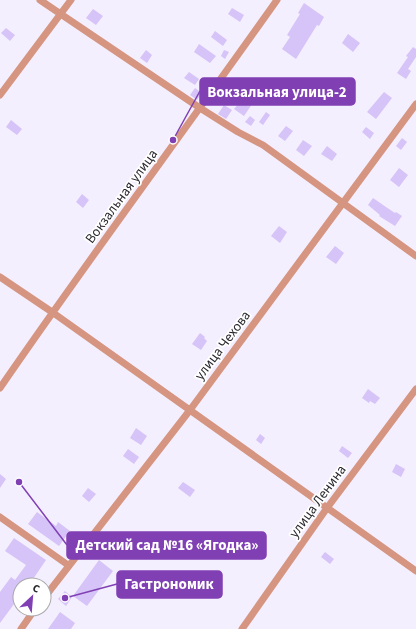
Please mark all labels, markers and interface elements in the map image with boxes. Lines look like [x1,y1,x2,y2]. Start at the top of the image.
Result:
callout: Вокзальная улица-2 [200,78,355,105]
text: Вокзальная улица-2 [207,82,347,103]
street label: Вокзальная улица [81,145,163,248]
street label: улица Чехова [190,307,256,385]
street label: улица Ленина [284,461,351,542]
callout: Детский сад №16 «Ягодка» [67,532,266,559]
text: Детский сад №16 «Ягодка» [76,535,259,556]
callout: Гастрономик [117,571,222,598]
text: Гастрономик [124,574,215,595]
north arrow [12,577,52,617]
text: С [30,580,43,597]

